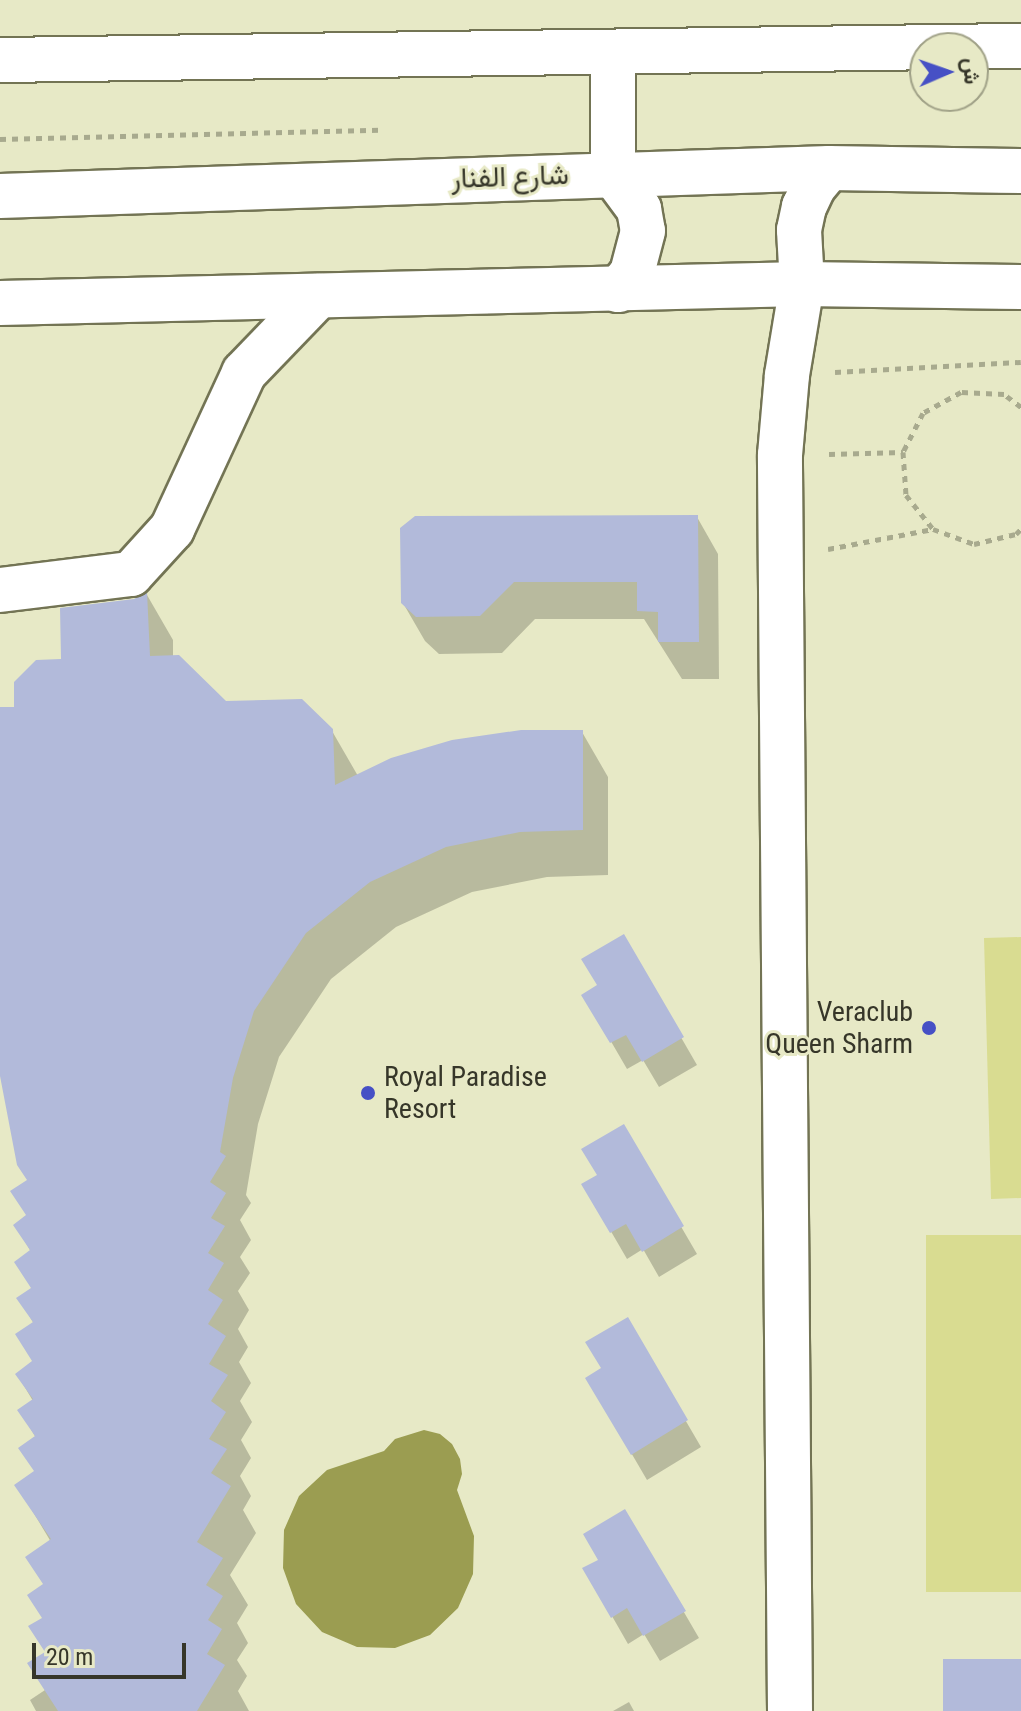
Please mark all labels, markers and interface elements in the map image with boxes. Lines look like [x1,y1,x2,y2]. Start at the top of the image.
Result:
north arrow [909,32,989,112]
text: ش [959,58,984,85]
street label: شارع الفنار [451,158,569,196]
place label: Veraclub Queen Sharm [765,995,913,1061]
marker: Veraclub Queen Sharm [920,1019,938,1037]
place label: Royal Paradise Resort [384,1060,547,1126]
marker: Royal Paradise Resort [359,1084,377,1102]
scale bar [36,1627,190,1677]
text: 20 m [46,1643,93,1671]

